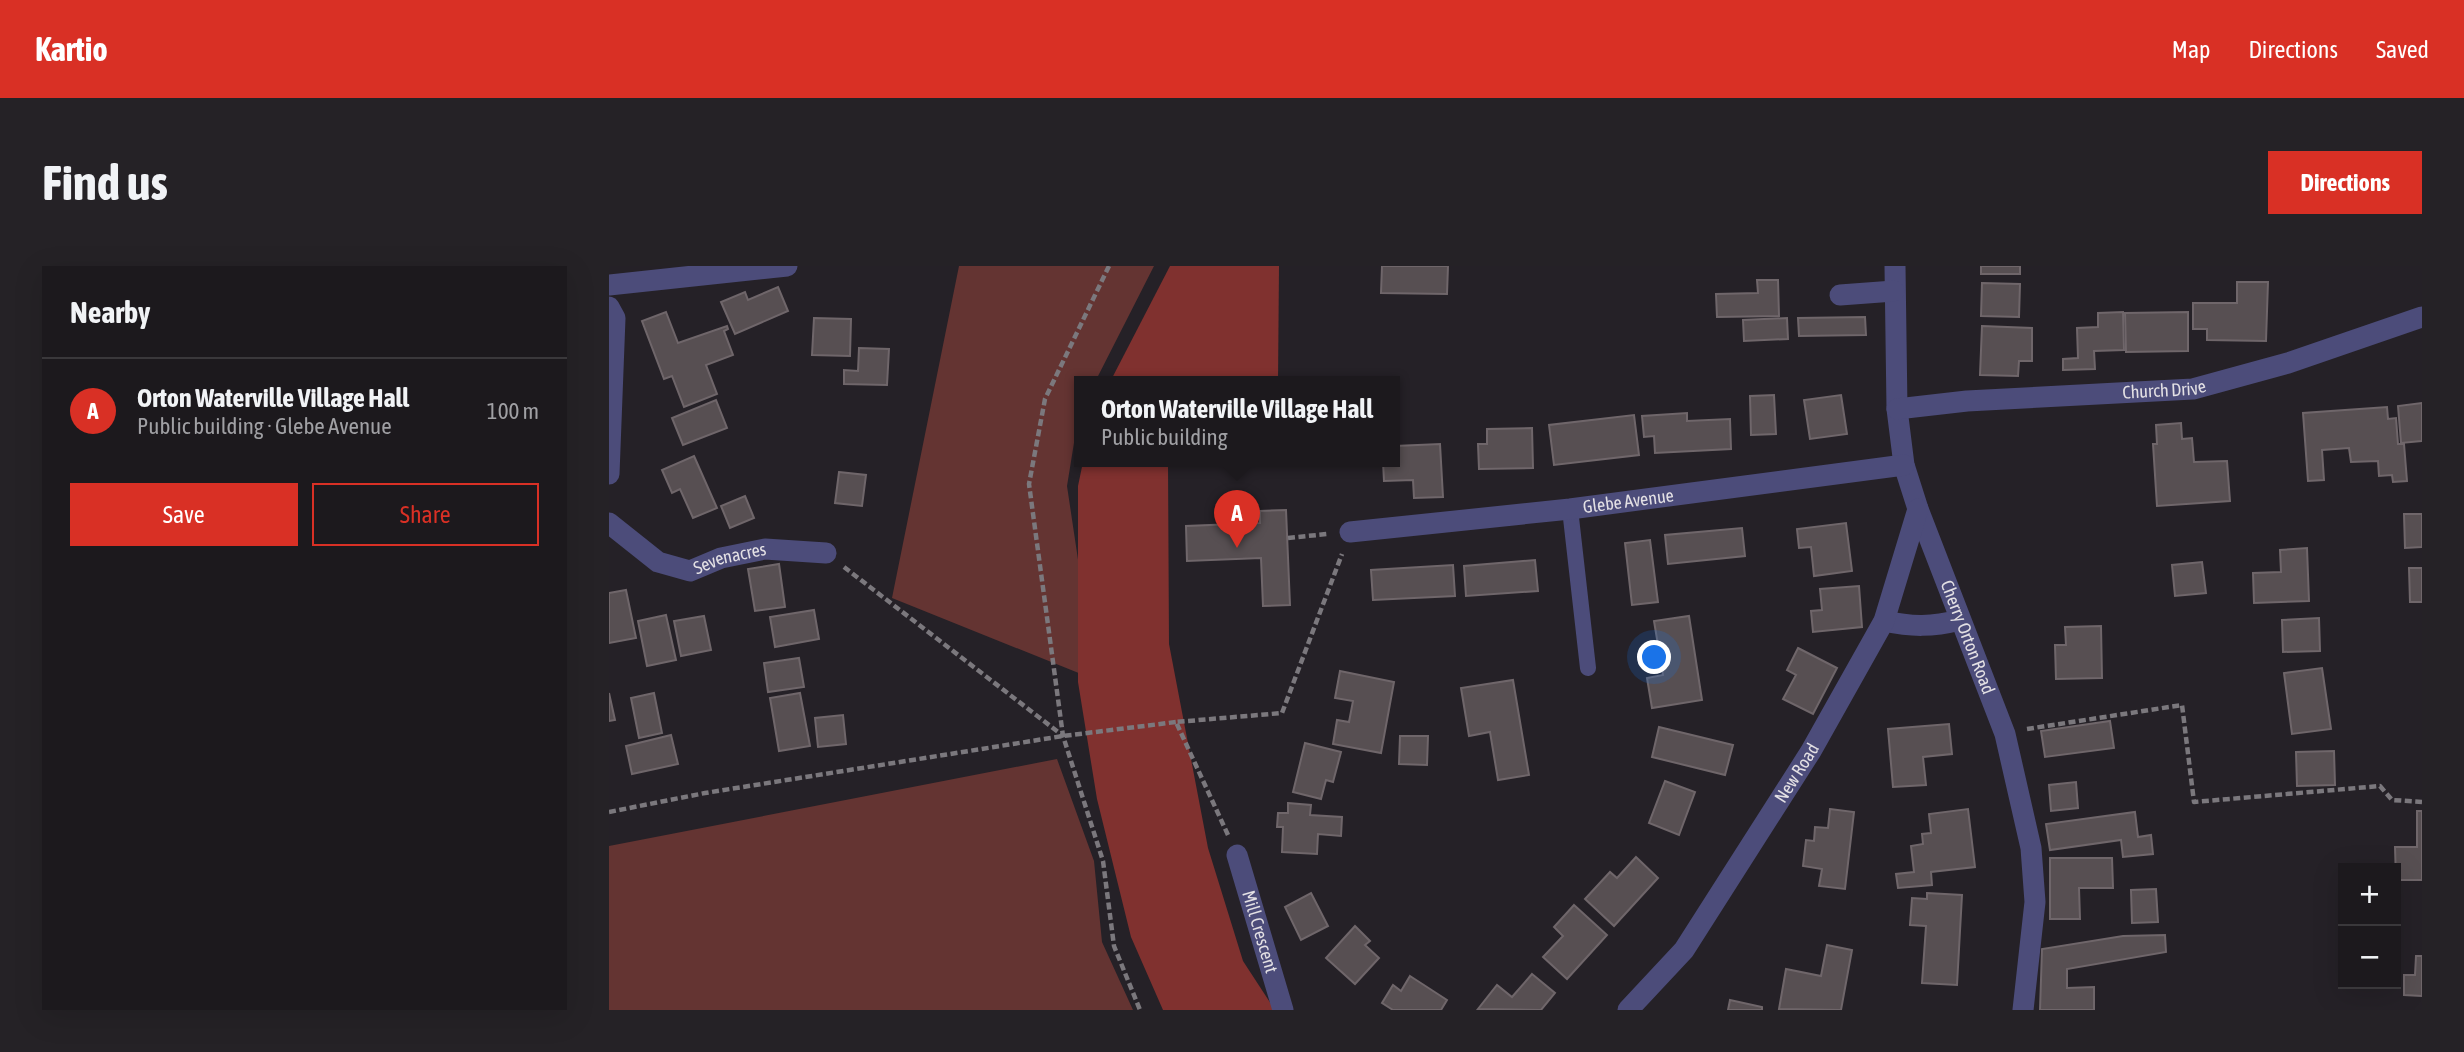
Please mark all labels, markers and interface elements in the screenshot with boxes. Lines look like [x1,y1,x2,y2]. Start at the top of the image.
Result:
text: Kartio [35,30,108,68]
text: Map [2172,36,2210,63]
text: Directions [2248,36,2338,63]
text: Saved [2376,36,2429,63]
button: Directions [2268,151,2422,214]
text: Find us [42,154,168,210]
text: Nearby [70,295,150,329]
street label: Church Drive [2122,375,2208,403]
popup [1074,376,1400,467]
text: Orton Waterville Village Hall [137,383,409,413]
text: Orton Waterville Village Hall [1101,394,1373,424]
text: A [87,398,99,424]
text: 100 m [487,398,539,424]
text: Public building · Glebe Avenue [137,413,392,439]
text: Public building [1101,424,1228,450]
button: Save [70,483,298,546]
button: Share [312,483,539,546]
street label: Glebe Avenue [1582,484,1675,517]
pin: A [1214,490,1260,548]
street label: Sevenacres [690,538,768,578]
street label: Cherry Orton Road [1937,577,1999,697]
your location [1637,640,1671,674]
street label: New Road [1770,740,1823,806]
map controls [2338,863,2401,989]
button: + [2338,863,2401,926]
street label: Mill Crescent [1238,888,1282,975]
button: − [2338,926,2401,989]

